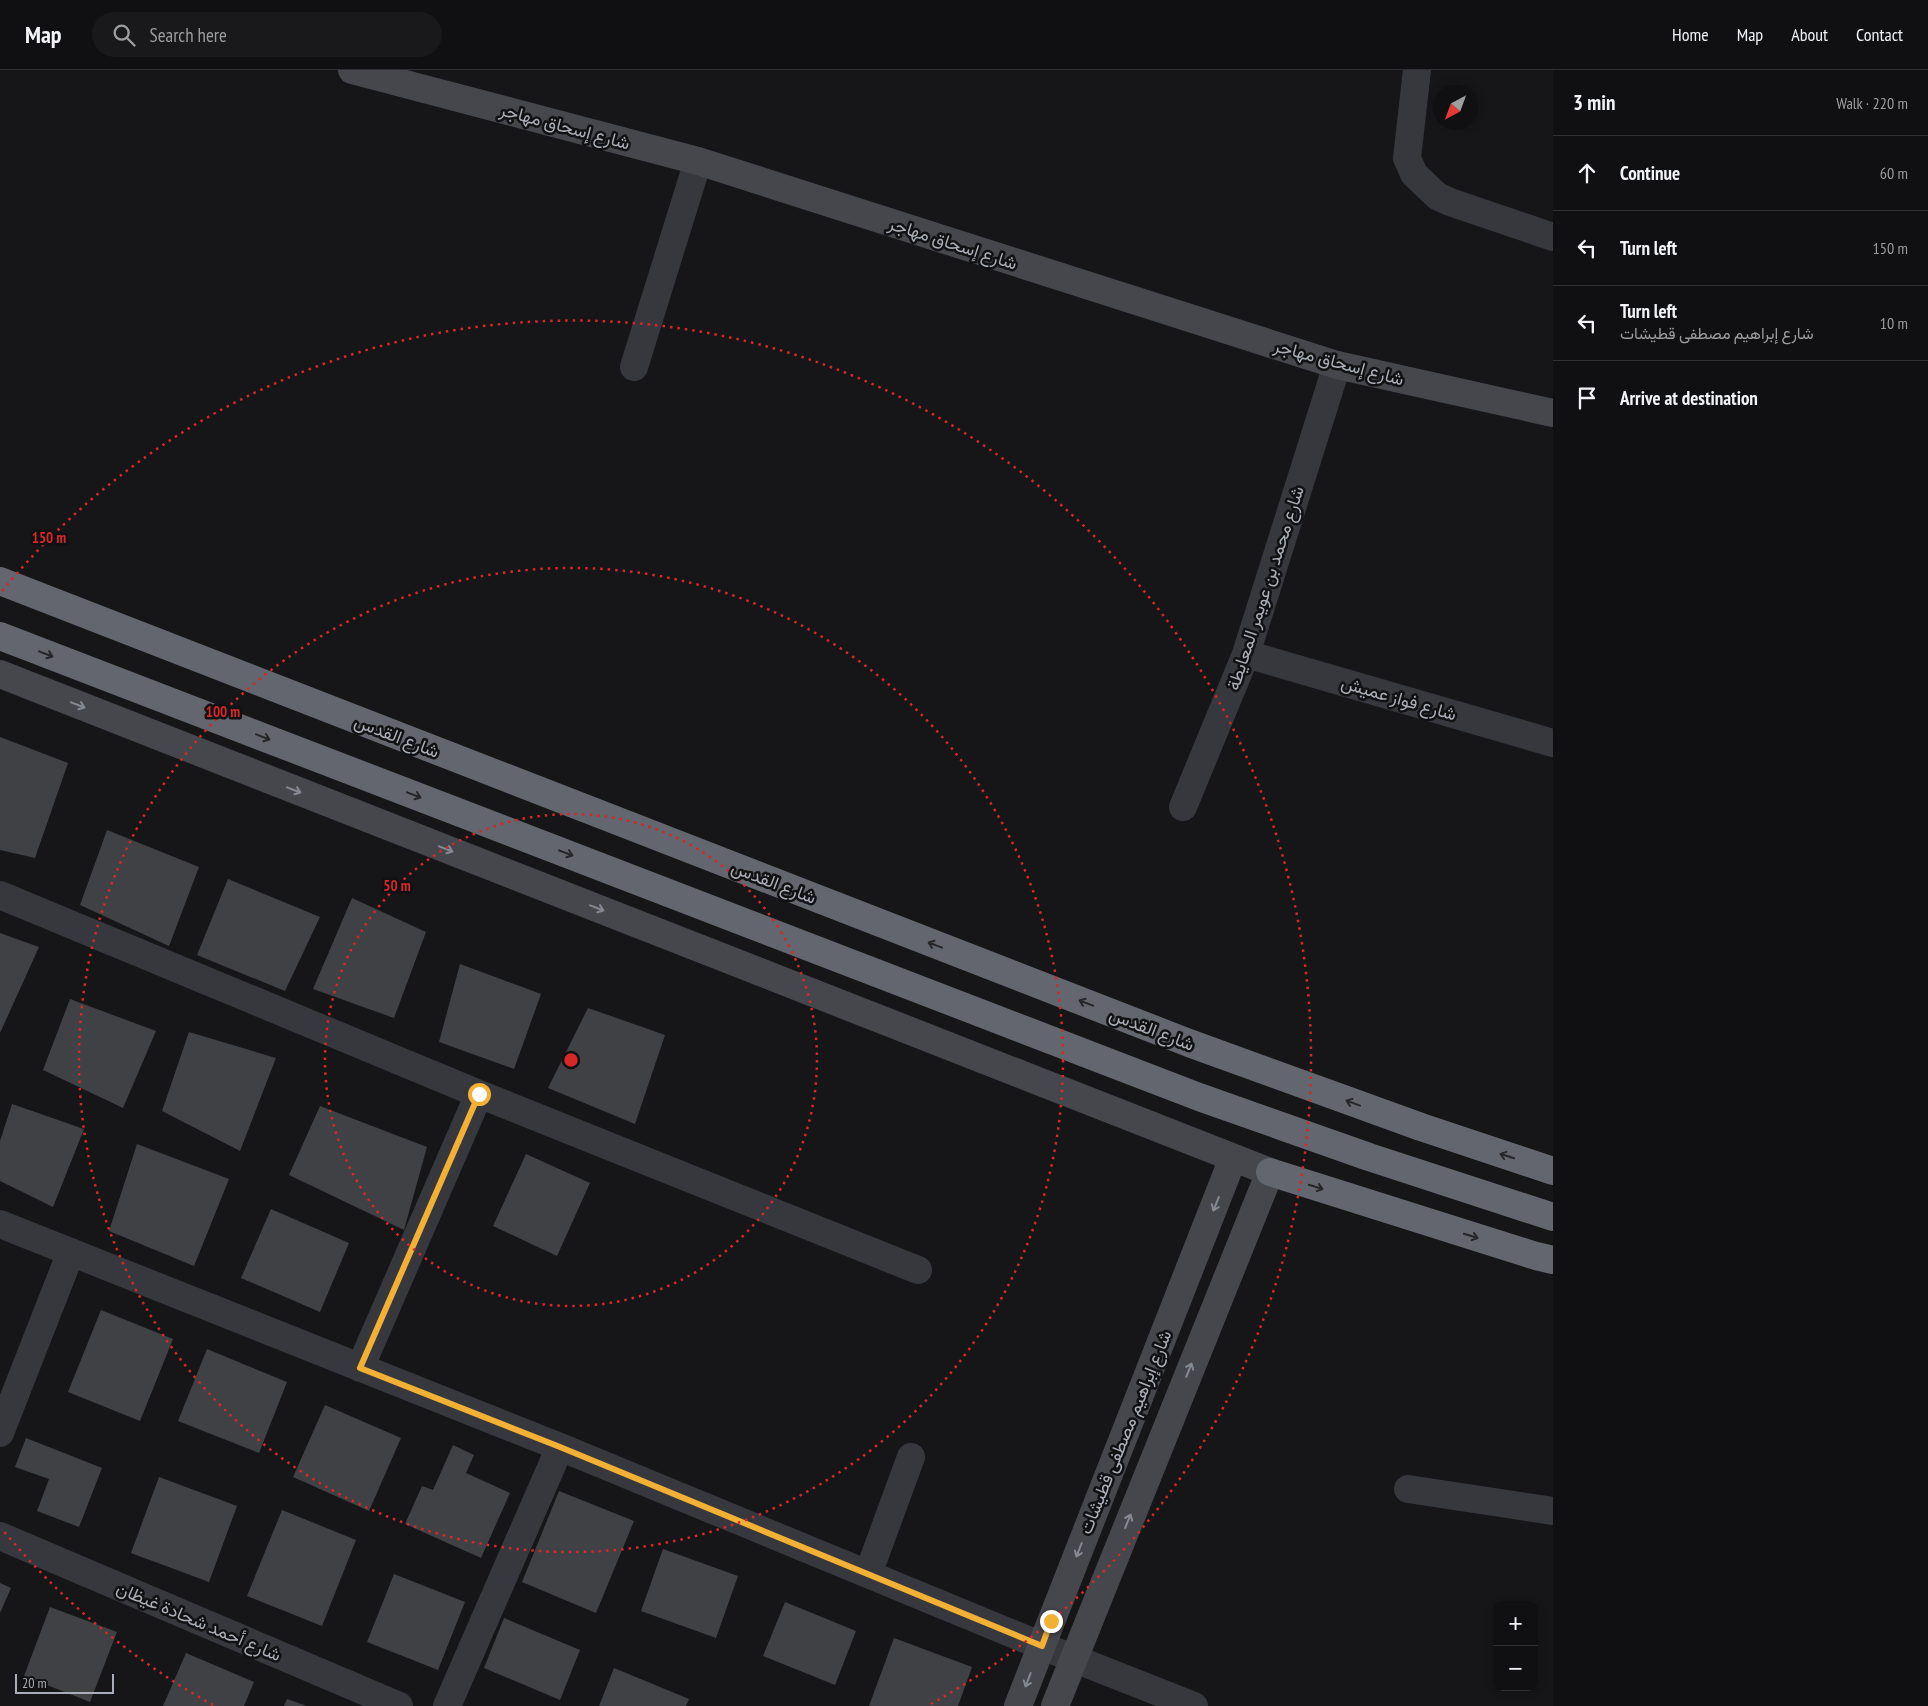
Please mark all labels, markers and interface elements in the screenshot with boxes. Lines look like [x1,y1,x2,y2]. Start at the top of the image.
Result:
search box [92,12,442,57]
text: Map [25,19,62,50]
icon: search [110,21,138,49]
text: Search here [150,23,227,47]
text: Home [1672,23,1709,46]
text: Map [1737,23,1763,46]
text: About [1791,23,1828,46]
text: Contact [1856,23,1903,46]
north arrow [1433,85,1478,130]
text: 3 min [1573,89,1615,116]
text: Walk · 220 m [1836,93,1908,113]
street label: شارع إسحاق مهاجر [496,97,633,155]
icon: ahead [1573,159,1601,187]
text: Continue [1620,161,1680,185]
text: 60 m [1880,163,1908,183]
street label: شارع إسحاق مهاجر [884,211,1020,276]
icon: left [1573,234,1601,262]
text: Turn left [1620,236,1677,260]
text: 150 m [1873,238,1908,258]
text: Turn left [1620,299,1677,323]
icon: left [1573,309,1601,337]
text: 10 m [1880,313,1908,333]
text: شارع إبراهيم مصطفى قطيشات [1620,323,1814,343]
street label: شارع إسحاق مهاجر [1270,333,1407,391]
icon: arrive [1573,384,1601,412]
text: Arrive at destination [1620,386,1758,410]
street label: شارع محمد بن عويمر المعايطة [1221,483,1310,693]
text: 150 m [32,528,66,547]
one-way arrow [38,650,53,659]
street label: شارع فواز عميش [1338,671,1459,726]
one-way arrow [70,701,85,710]
text: 100 m [206,702,240,721]
street label: شارع القدس [351,709,443,764]
one-way arrow [254,733,270,742]
one-way arrow [287,786,302,795]
one-way arrow [406,791,421,800]
one-way arrow [438,845,453,854]
one-way arrow [558,849,573,859]
street label: شارع القدس [728,855,820,910]
text: 50 m [383,876,411,895]
one-way arrow [589,904,604,913]
one-way arrow [927,939,942,948]
one-way arrow [1079,998,1094,1008]
street label: شارع القدس [1106,1002,1198,1057]
centre of rings [562,1051,580,1069]
route start [468,1083,491,1106]
one-way arrow [1346,1098,1361,1107]
one-way arrow [1499,1151,1515,1160]
one-way arrow [1308,1183,1324,1192]
one-way arrow [1211,1196,1220,1211]
one-way arrow [1463,1231,1479,1241]
street label: شارع إبراهيم مصطفى قطيشات [1074,1327,1177,1538]
one-way arrow [1185,1363,1194,1378]
one-way arrow [1124,1514,1134,1529]
one-way arrow [1073,1542,1083,1557]
street label: شارع أحمد شحادة غيظان [113,1576,285,1667]
map controls [1493,1601,1538,1691]
button: + [1493,1601,1538,1646]
route end [1040,1610,1063,1633]
button: − [1493,1646,1538,1691]
scale bar [15,1671,114,1694]
one-way arrow [1023,1672,1033,1687]
text: 20 m [22,1674,47,1692]

